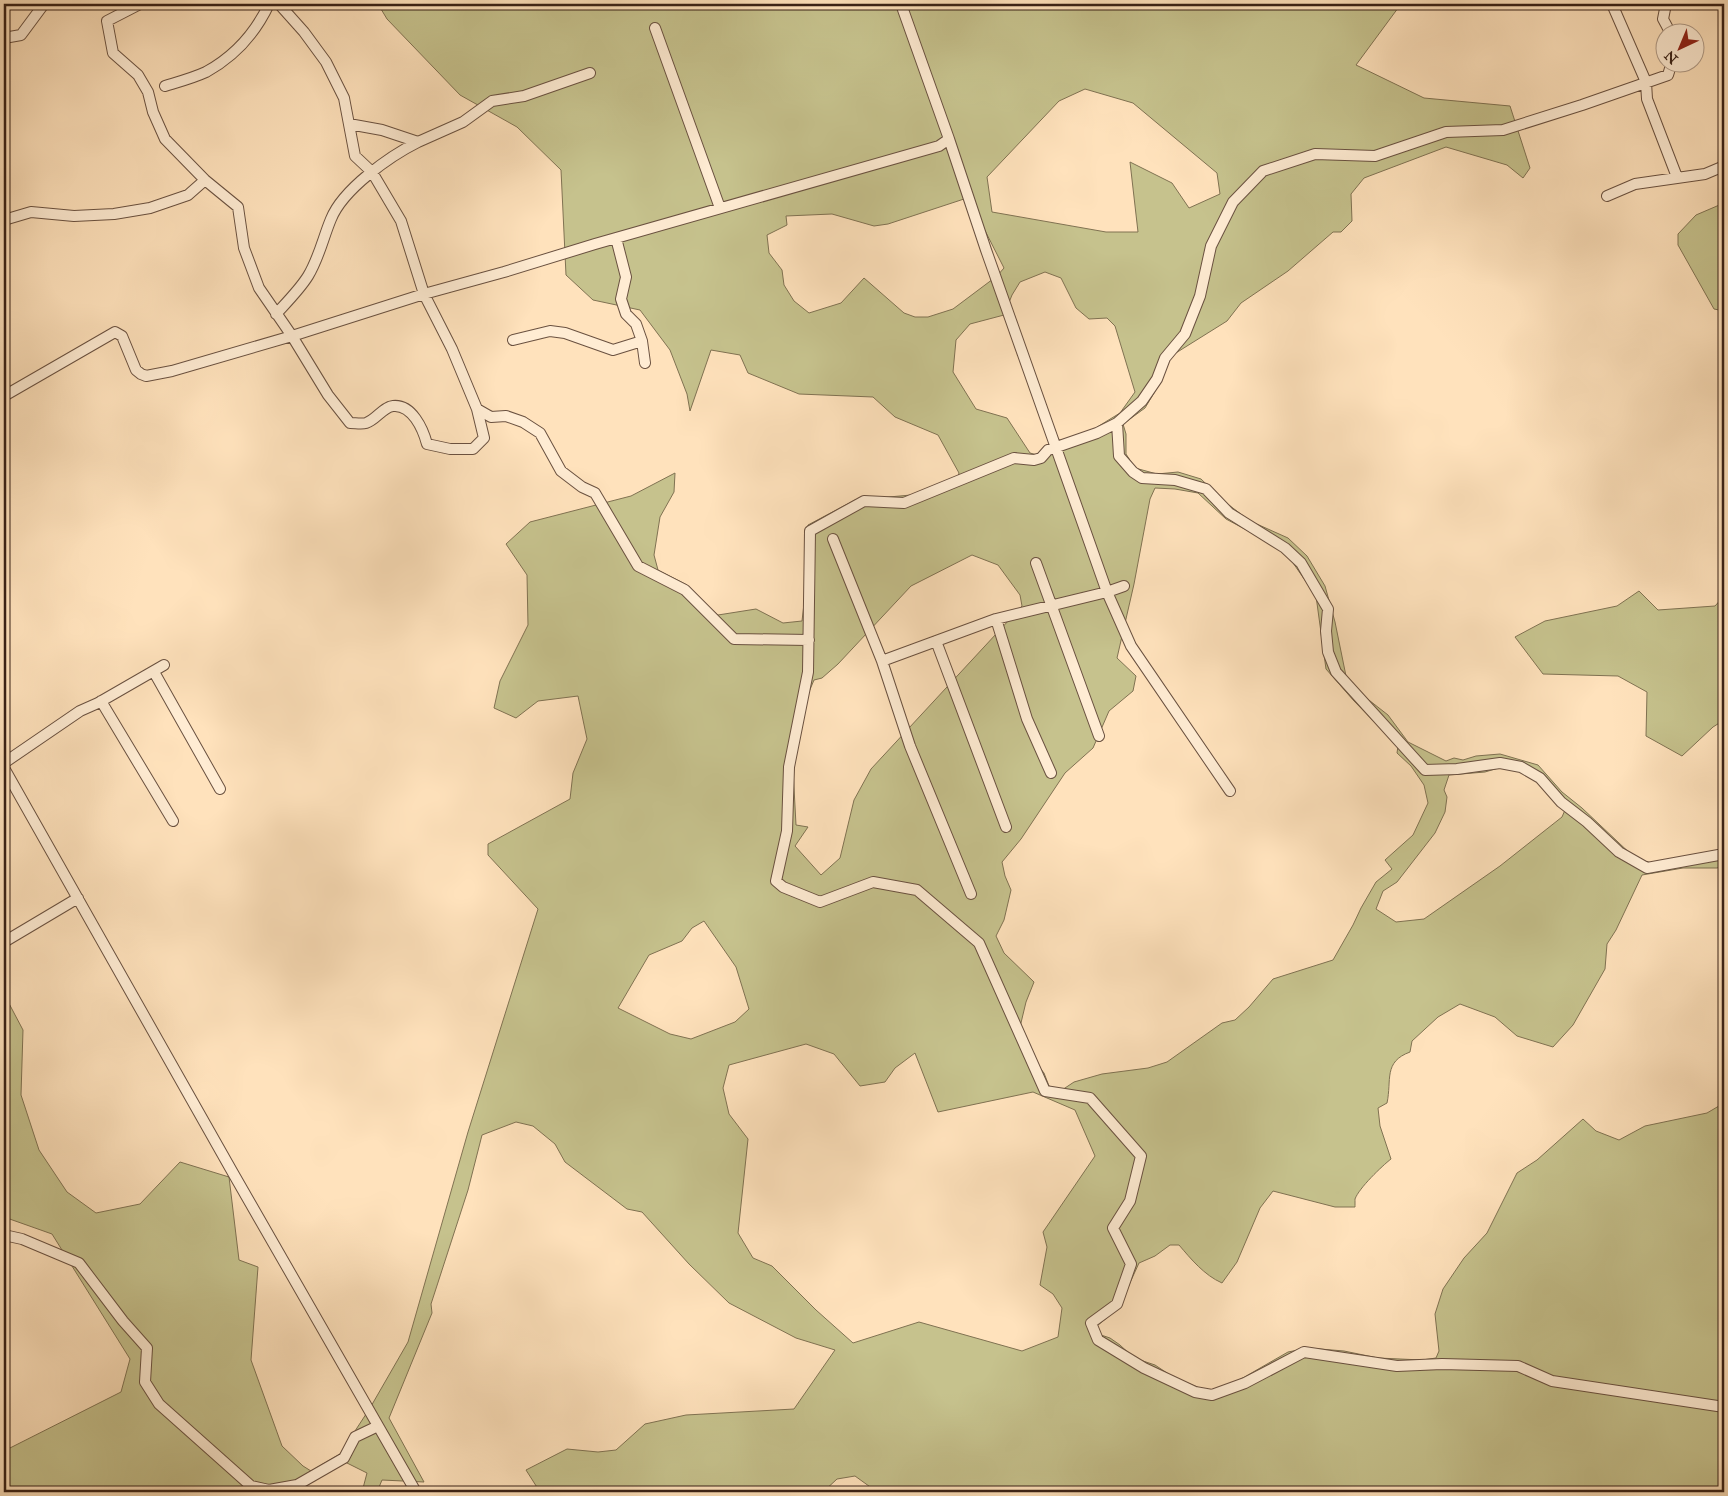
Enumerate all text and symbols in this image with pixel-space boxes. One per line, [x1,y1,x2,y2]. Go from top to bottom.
north arrow [1656,22,1706,72]
text: N [1661,47,1681,67]

